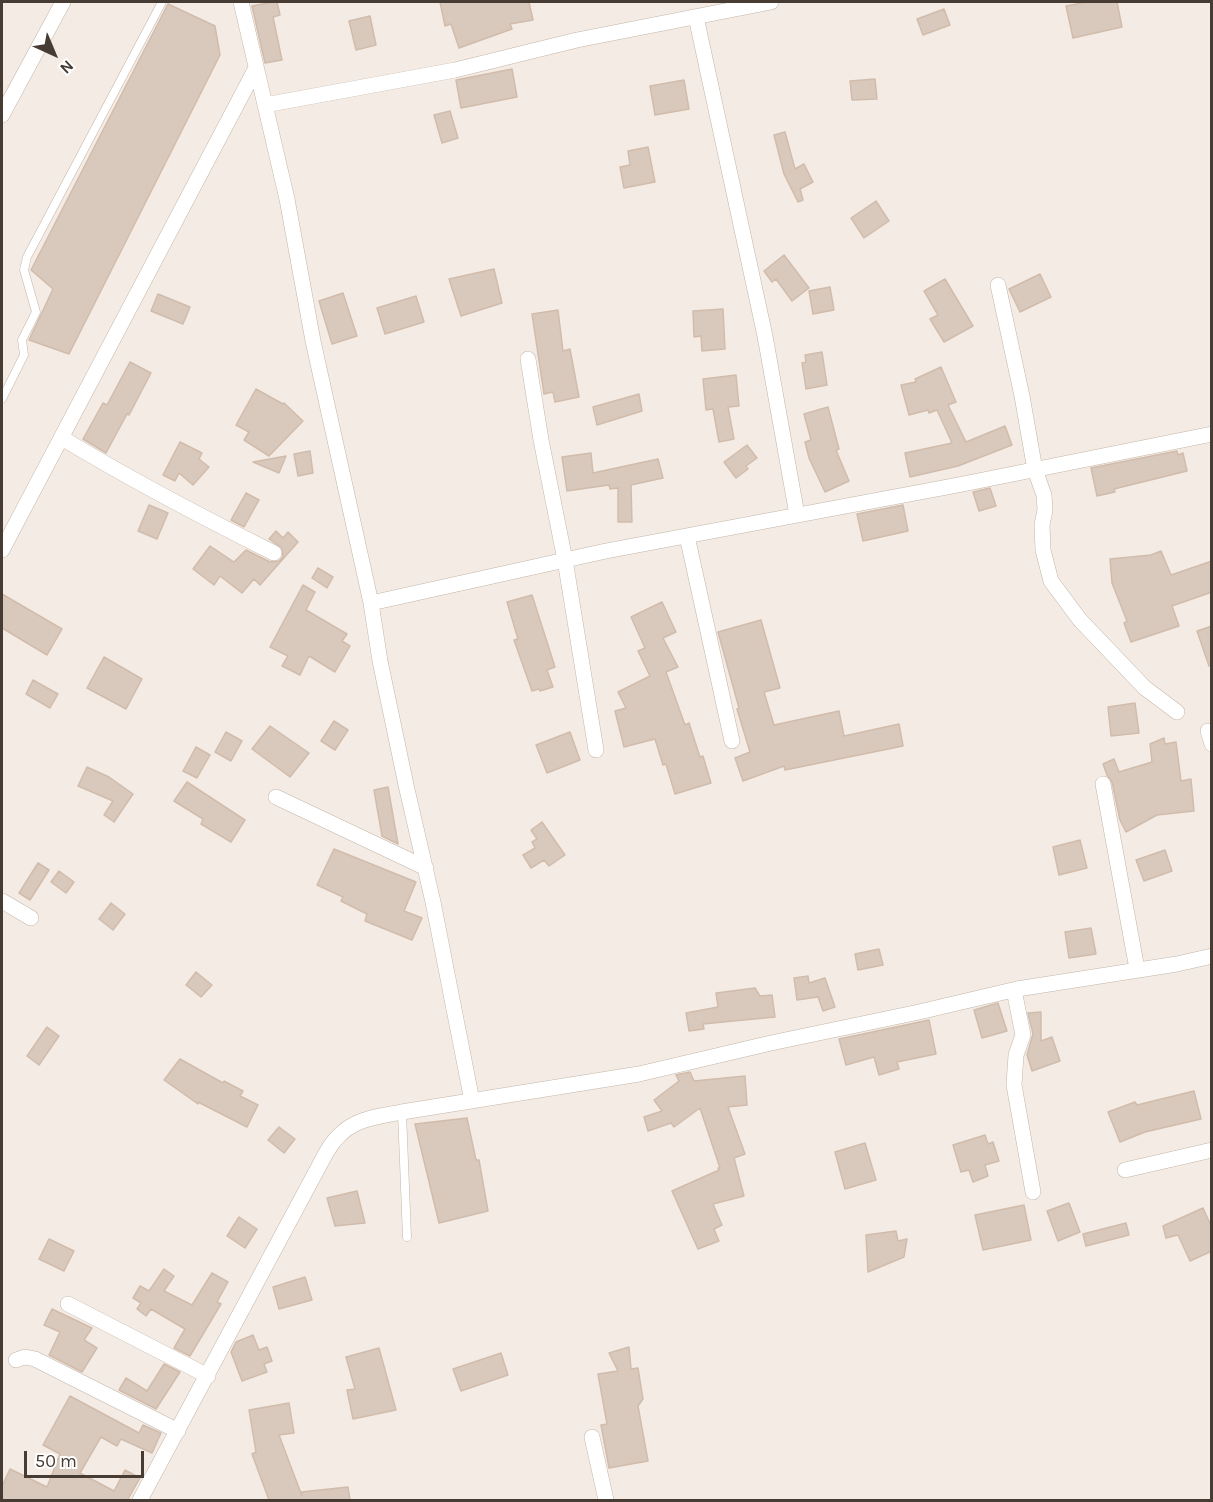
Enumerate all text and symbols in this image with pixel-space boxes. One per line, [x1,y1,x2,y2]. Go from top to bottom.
north arrow [24,24,84,84]
text: N [56,56,78,78]
scale bar [27,1439,147,1477]
text: 50 m [35,1450,77,1472]

